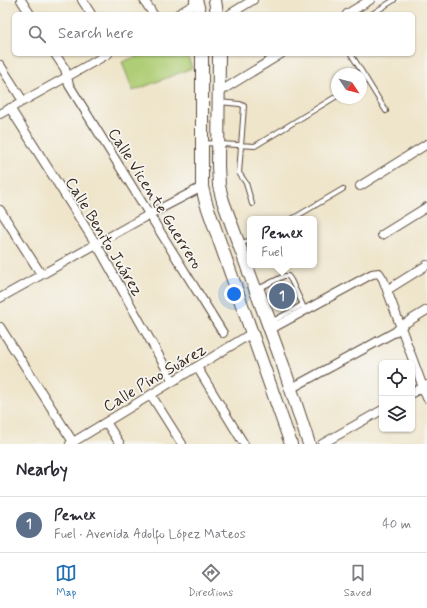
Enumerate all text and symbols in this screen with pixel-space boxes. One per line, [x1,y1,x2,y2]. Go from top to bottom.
search box [12,12,415,56]
icon: search [26,23,48,45]
text: Search here [58,24,134,44]
north arrow [331,68,367,104]
street label: Calle Vicente Guerrero [103,124,207,273]
street label: Calle Benito Juárez [60,173,148,300]
popup [247,216,317,268]
text: Pemex [261,224,303,244]
text: Fuel [261,244,283,261]
pin: 1 [269,281,295,311]
your location [224,284,244,304]
street label: Calle Pino Suárez [99,339,210,417]
map controls [379,360,415,432]
button: locate [379,360,415,396]
button: layers [379,396,415,432]
text: Nearby [16,459,68,481]
text: Pemex [54,506,96,526]
text: 1 [26,516,32,533]
text: 40 m [382,516,411,533]
text: Fuel · Avenida Adolfo López Mateos [54,526,245,543]
tab: Map [55,562,77,600]
tab: Directions [188,562,233,600]
tab: Saved [344,562,372,600]

